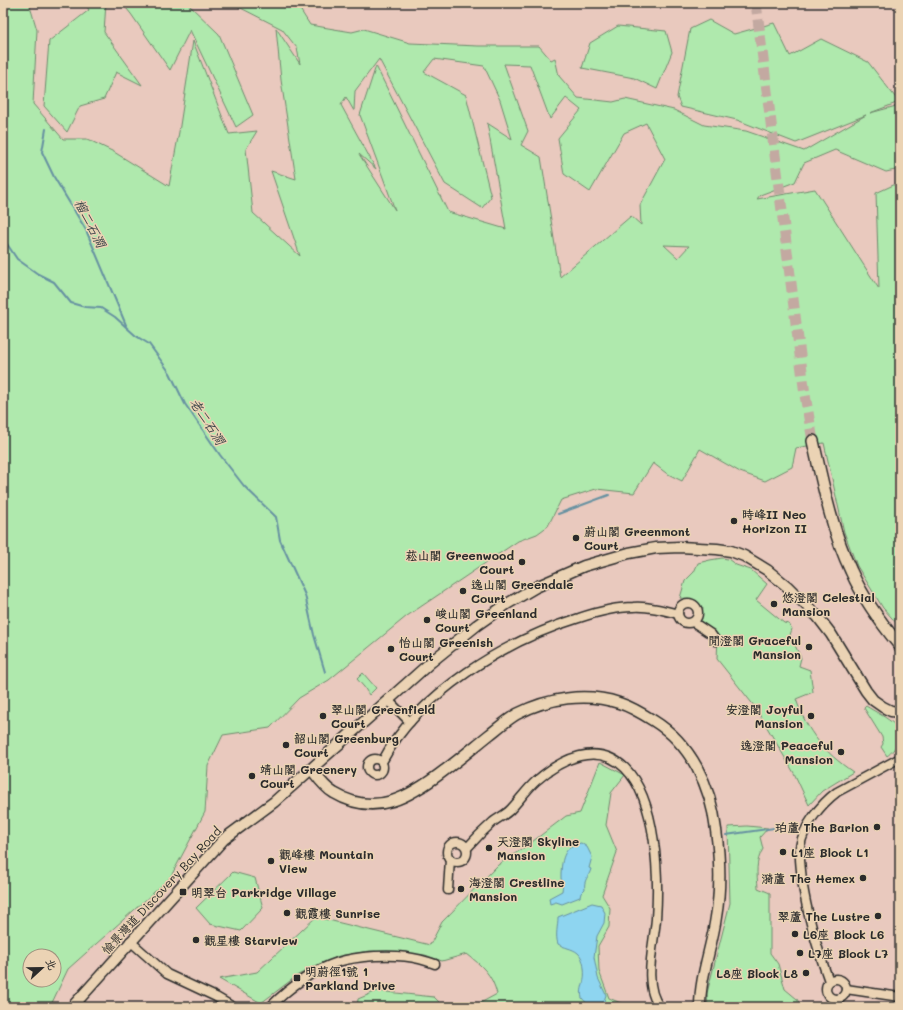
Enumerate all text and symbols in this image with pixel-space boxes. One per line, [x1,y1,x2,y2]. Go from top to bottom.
water label: 榴二石澗 [72,196,111,252]
water label: 老二石澗 [187,395,230,449]
place label: 時峰II Neo Horizon II [742,506,807,536]
marker: 時峰II Neo Horizon II [729,516,739,526]
place label: 蔚山閣 Greenmont Court [584,523,690,553]
marker: 蔚山閣 Greenmont Court [571,533,581,543]
place label: 菘山閣 Greenwood Court [406,547,514,577]
marker: 菘山閣 Greenwood Court [517,557,527,567]
place label: 逸山閣 Greendale Court [471,576,573,606]
marker: 逸山閣 Greendale Court [458,586,468,596]
place label: 悠澄閣 Celestial Mansion [782,589,875,619]
marker: 悠澄閣 Celestial Mansion [769,599,779,609]
place label: 峻山閣 Greenland Court [435,605,538,635]
marker: 峻山閣 Greenland Court [422,615,432,625]
place label: 閒澄閣 Graceful Mansion [708,632,801,662]
place label: 怡山閣 Greenish Court [399,634,493,664]
marker: 閒澄閣 Graceful Mansion [804,642,814,652]
marker: 怡山閣 Greenish Court [386,644,396,654]
place label: 翠山閣 Greenfield Court [331,701,436,731]
place label: 安澄閣 Joyful Mansion [726,701,803,731]
marker: 翠山閣 Greenfield Court [318,711,328,721]
marker: 安澄閣 Joyful Mansion [806,711,816,721]
place label: 韶山閣 Greenburg Court [294,730,399,760]
place label: 逸澄閣 Peaceful Mansion [740,737,833,767]
marker: 韶山閣 Greenburg Court [281,740,291,750]
marker: 逸澄閣 Peaceful Mansion [836,747,846,757]
place label: 靖山閣 Greenery Court [260,761,357,791]
marker: 靖山閣 Greenery Court [247,771,257,781]
place label: 珀蘆 The Barion [774,819,869,835]
marker: 珀蘆 The Barion [872,822,882,832]
street label: 愉景灣道 Discovery Bay Road [98,823,225,957]
place label: 天澄閣 Skyline Mansion [497,833,579,863]
marker: 天澄閣 Skyline Mansion [484,843,494,853]
place label: L1座 Block L1 [791,844,868,860]
place label: 觀峰樓 Mountain View [279,846,374,876]
marker: L1座 Block L1 [778,847,788,857]
marker: 觀峰樓 Mountain View [266,856,276,866]
place label: 漪蘆 The Hemex [761,870,855,886]
marker: 漪蘆 The Hemex [858,873,868,883]
place label: 海澄閣 Crestline Mansion [469,874,564,904]
place label: 明翠台 Parkridge Village [191,884,336,900]
marker: 海澄閣 Crestline Mansion [456,884,466,894]
marker: 明翠台 Parkridge Village [178,887,188,897]
place label: 觀霞樓 Sunrise [295,905,380,921]
marker: 觀霞樓 Sunrise [282,908,292,918]
place label: 翠蘆 The Lustre [778,908,870,924]
marker: 翠蘆 The Lustre [873,911,883,921]
place label: L6座 Block L6 [803,926,884,942]
marker: L6座 Block L6 [790,929,800,939]
place label: 觀星樓 Starview [204,932,298,948]
marker: 觀星樓 Starview [191,935,201,945]
place label: L7座 Block L7 [808,945,889,961]
north arrow [22,948,62,988]
marker: L7座 Block L7 [795,948,805,958]
text: 北 [43,956,61,972]
place label: 明蔚徑1號 1 Parkland Drive [305,963,395,993]
place label: L8座 Block L8 [716,965,799,981]
marker: L8座 Block L8 [801,968,811,978]
marker: 明蔚徑1號 1 Parkland Drive [292,973,302,983]

